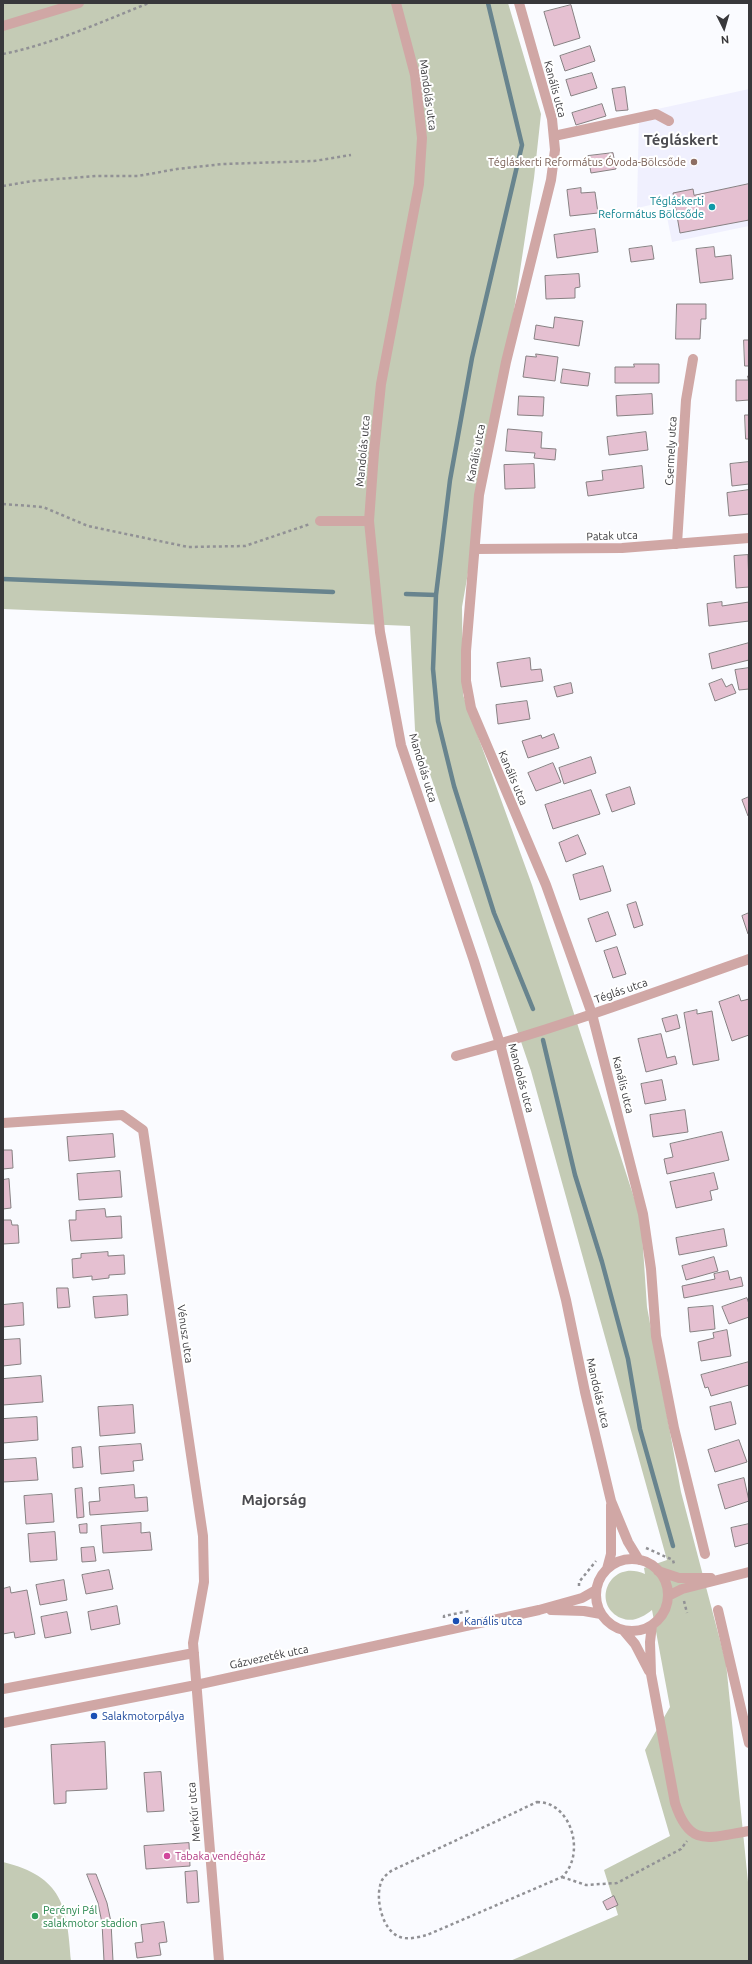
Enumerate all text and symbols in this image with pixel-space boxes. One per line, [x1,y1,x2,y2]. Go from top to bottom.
north arrow [704,8,744,48]
text: N [720,34,730,46]
street label: Mandolás utca [416,59,440,131]
street label: Kanális utca [541,59,569,119]
district label: Tégláskert [644,131,718,149]
place label: Tégláskerti Református Óvoda-Bölcsőde [488,155,686,169]
marker: Tégláskerti Református Óvoda-Bölcsőde [689,157,699,167]
place label: Tégláskerti Református Bölcsőde [598,194,704,220]
marker: Tégláskerti Református Bölcsőde [707,202,717,212]
street label: Mandolás utca [353,415,373,487]
street label: Csermely utca [663,416,679,486]
street label: Kanális utca [464,423,488,483]
street label: Patak utca [586,529,638,543]
street label: Mandolás utca [406,732,440,804]
street label: Kanális utca [496,749,530,807]
street label: Téglás utca [593,976,649,1006]
street label: Mandolás utca [505,1042,537,1114]
street label: Kanális utca [610,1055,636,1115]
street label: Vénusz utca [174,1304,196,1364]
street label: Mandolás utca [584,1357,612,1429]
district label: Majorság [241,1491,307,1509]
place label: Kanális utca [464,1614,522,1628]
marker: Kanális utca [451,1616,461,1626]
street label: Gázvezeték utca [228,1642,310,1672]
place label: Salakmotorpálya [102,1709,184,1723]
marker: Salakmotorpálya [89,1711,99,1721]
street label: Merkúr utca [185,1782,203,1842]
place label: Tabaka vendégház [175,1849,266,1863]
marker: Tabaka vendégház [162,1851,172,1861]
place label: Perényi Pál salakmotor stadion [43,1903,137,1929]
marker: Perényi Pál salakmotor stadion [30,1911,40,1921]

